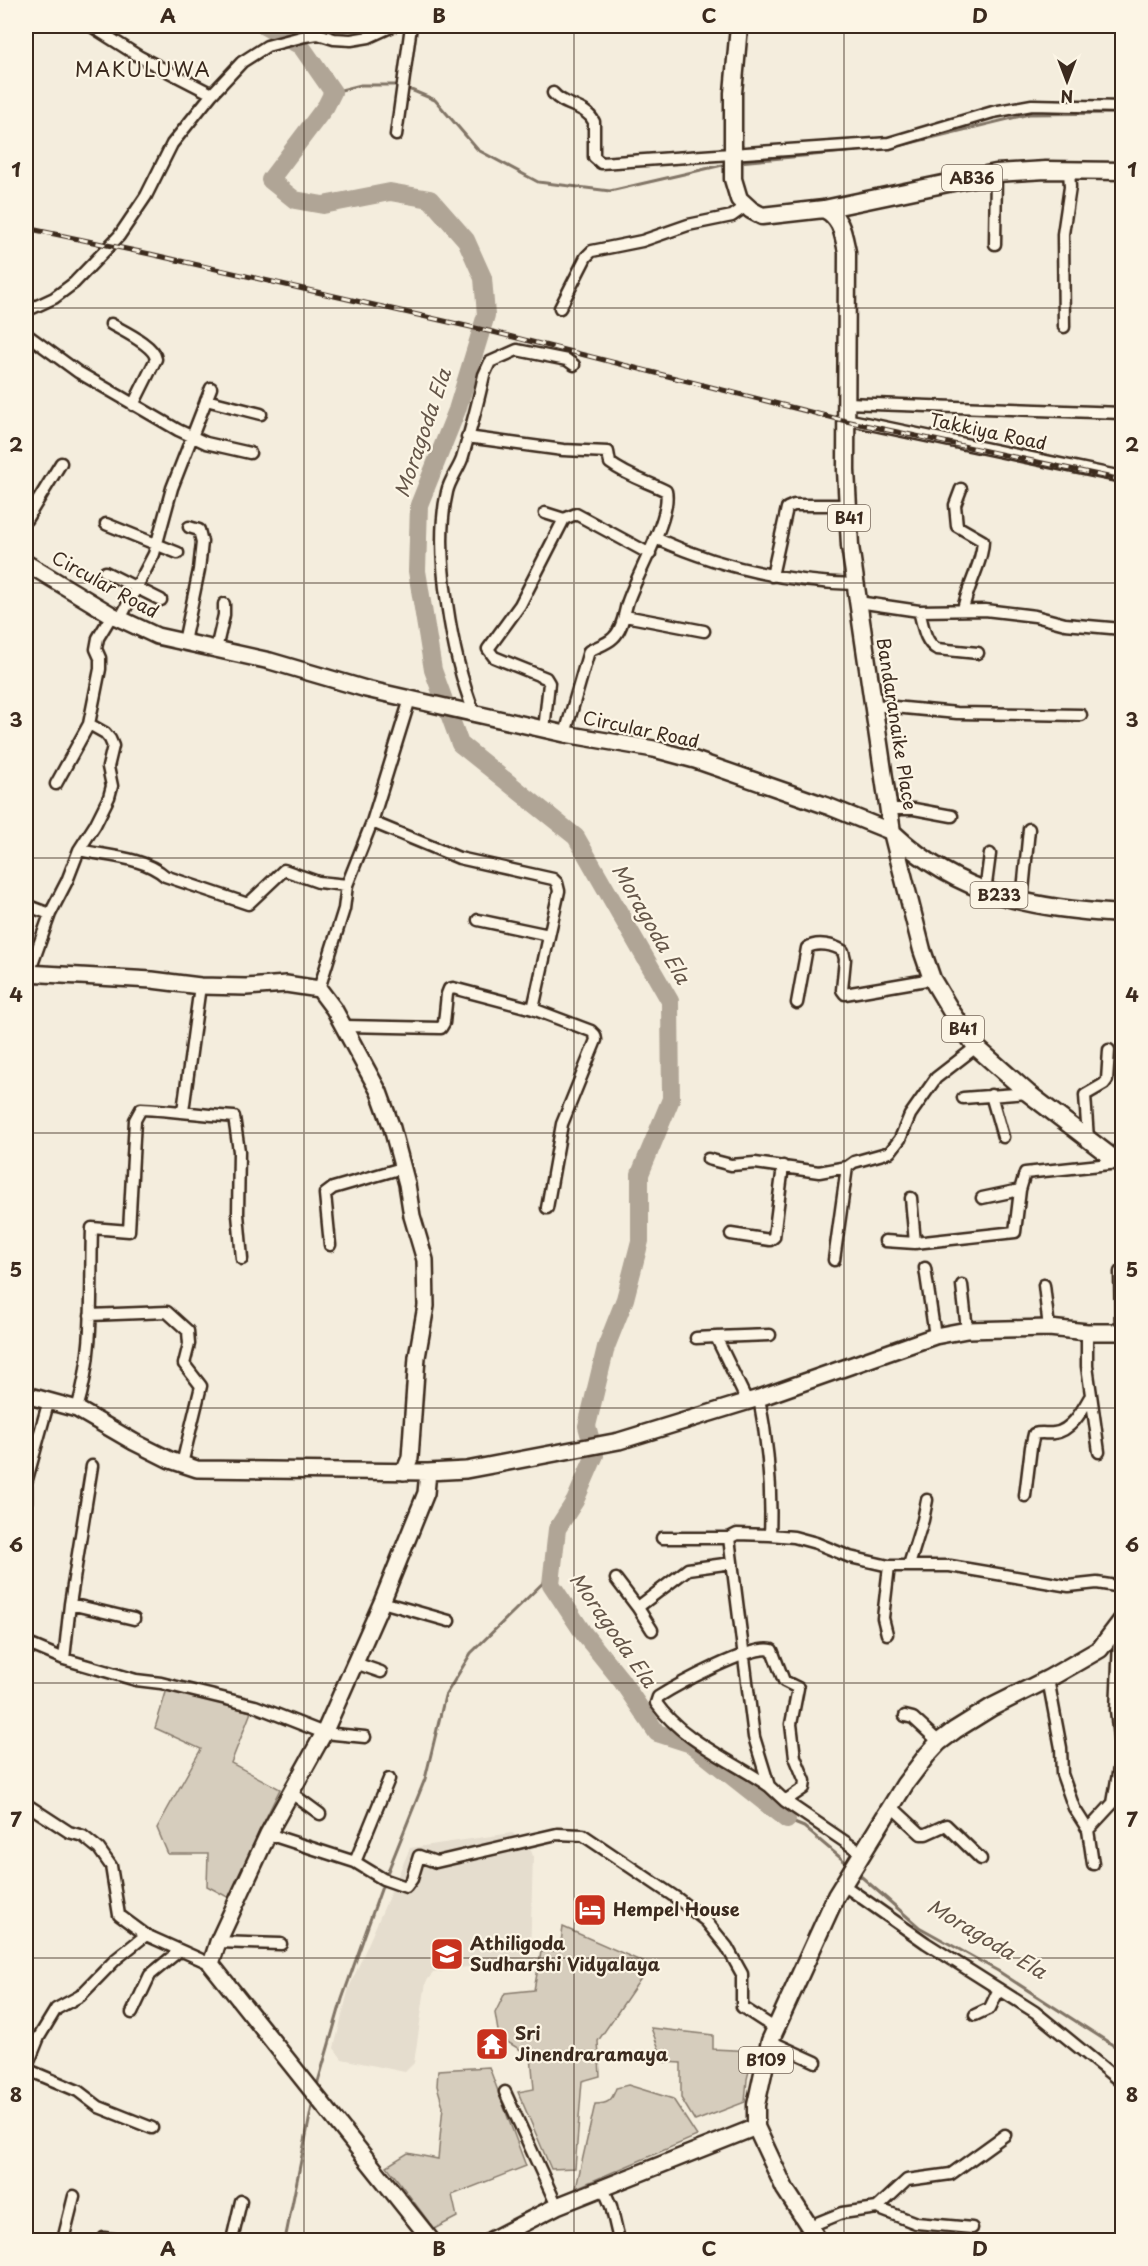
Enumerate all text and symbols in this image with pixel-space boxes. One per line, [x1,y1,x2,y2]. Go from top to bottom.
text: A [160,0,176,30]
text: B [432,0,446,30]
text: C [701,0,717,30]
text: D [972,0,988,30]
north arrow [1037,51,1097,111]
district label: MAKULUWA [75,54,211,84]
text: N [1061,85,1073,109]
text: 1 [11,154,21,184]
text: 1 [1127,154,1137,184]
road number: AB36 [942,165,1002,191]
water label: Moragoda Ela [386,363,458,501]
street label: Takkiya Road [927,405,1049,456]
text: 2 [9,429,23,459]
text: 2 [1125,429,1139,459]
road number: B41 [828,505,870,531]
street label: Circular Road [47,543,164,624]
street label: Bandaranaike Place [871,636,924,812]
street label: Circular Road [581,703,702,754]
text: 3 [9,704,23,734]
text: 3 [1125,704,1139,734]
water label: Moragoda Ela [605,858,699,990]
road number: B233 [970,882,1028,908]
text: 4 [9,979,23,1009]
text: 4 [1125,979,1139,1009]
road number: B41 [942,1016,984,1042]
text: 5 [10,1254,22,1284]
text: 5 [1126,1254,1138,1284]
text: 6 [9,1529,23,1559]
text: 6 [1125,1529,1139,1559]
water label: Moragoda Ela [563,1566,665,1694]
text: 7 [10,1804,22,1834]
text: 7 [1126,1804,1138,1834]
water label: Moragoda Ela [922,1891,1054,1986]
hotel icon: Hempel House [572,1892,608,1928]
place label: Hempel House [613,1895,740,1922]
place label: Athiligoda Sudharshi Vidyalaya [470,1929,660,1977]
school or university icon: Athiligoda Sudharshi Vidyalaya [429,1936,465,1972]
place label: Sri Jinendraramaya [515,2019,669,2067]
temple icon: Sri Jinendraramaya [474,2026,510,2062]
road number: B109 [739,2047,793,2073]
text: 8 [10,2079,22,2109]
text: 8 [1126,2079,1138,2109]
text: A [160,2233,176,2263]
text: B [432,2233,446,2263]
text: C [701,2233,717,2263]
text: D [972,2233,988,2263]

